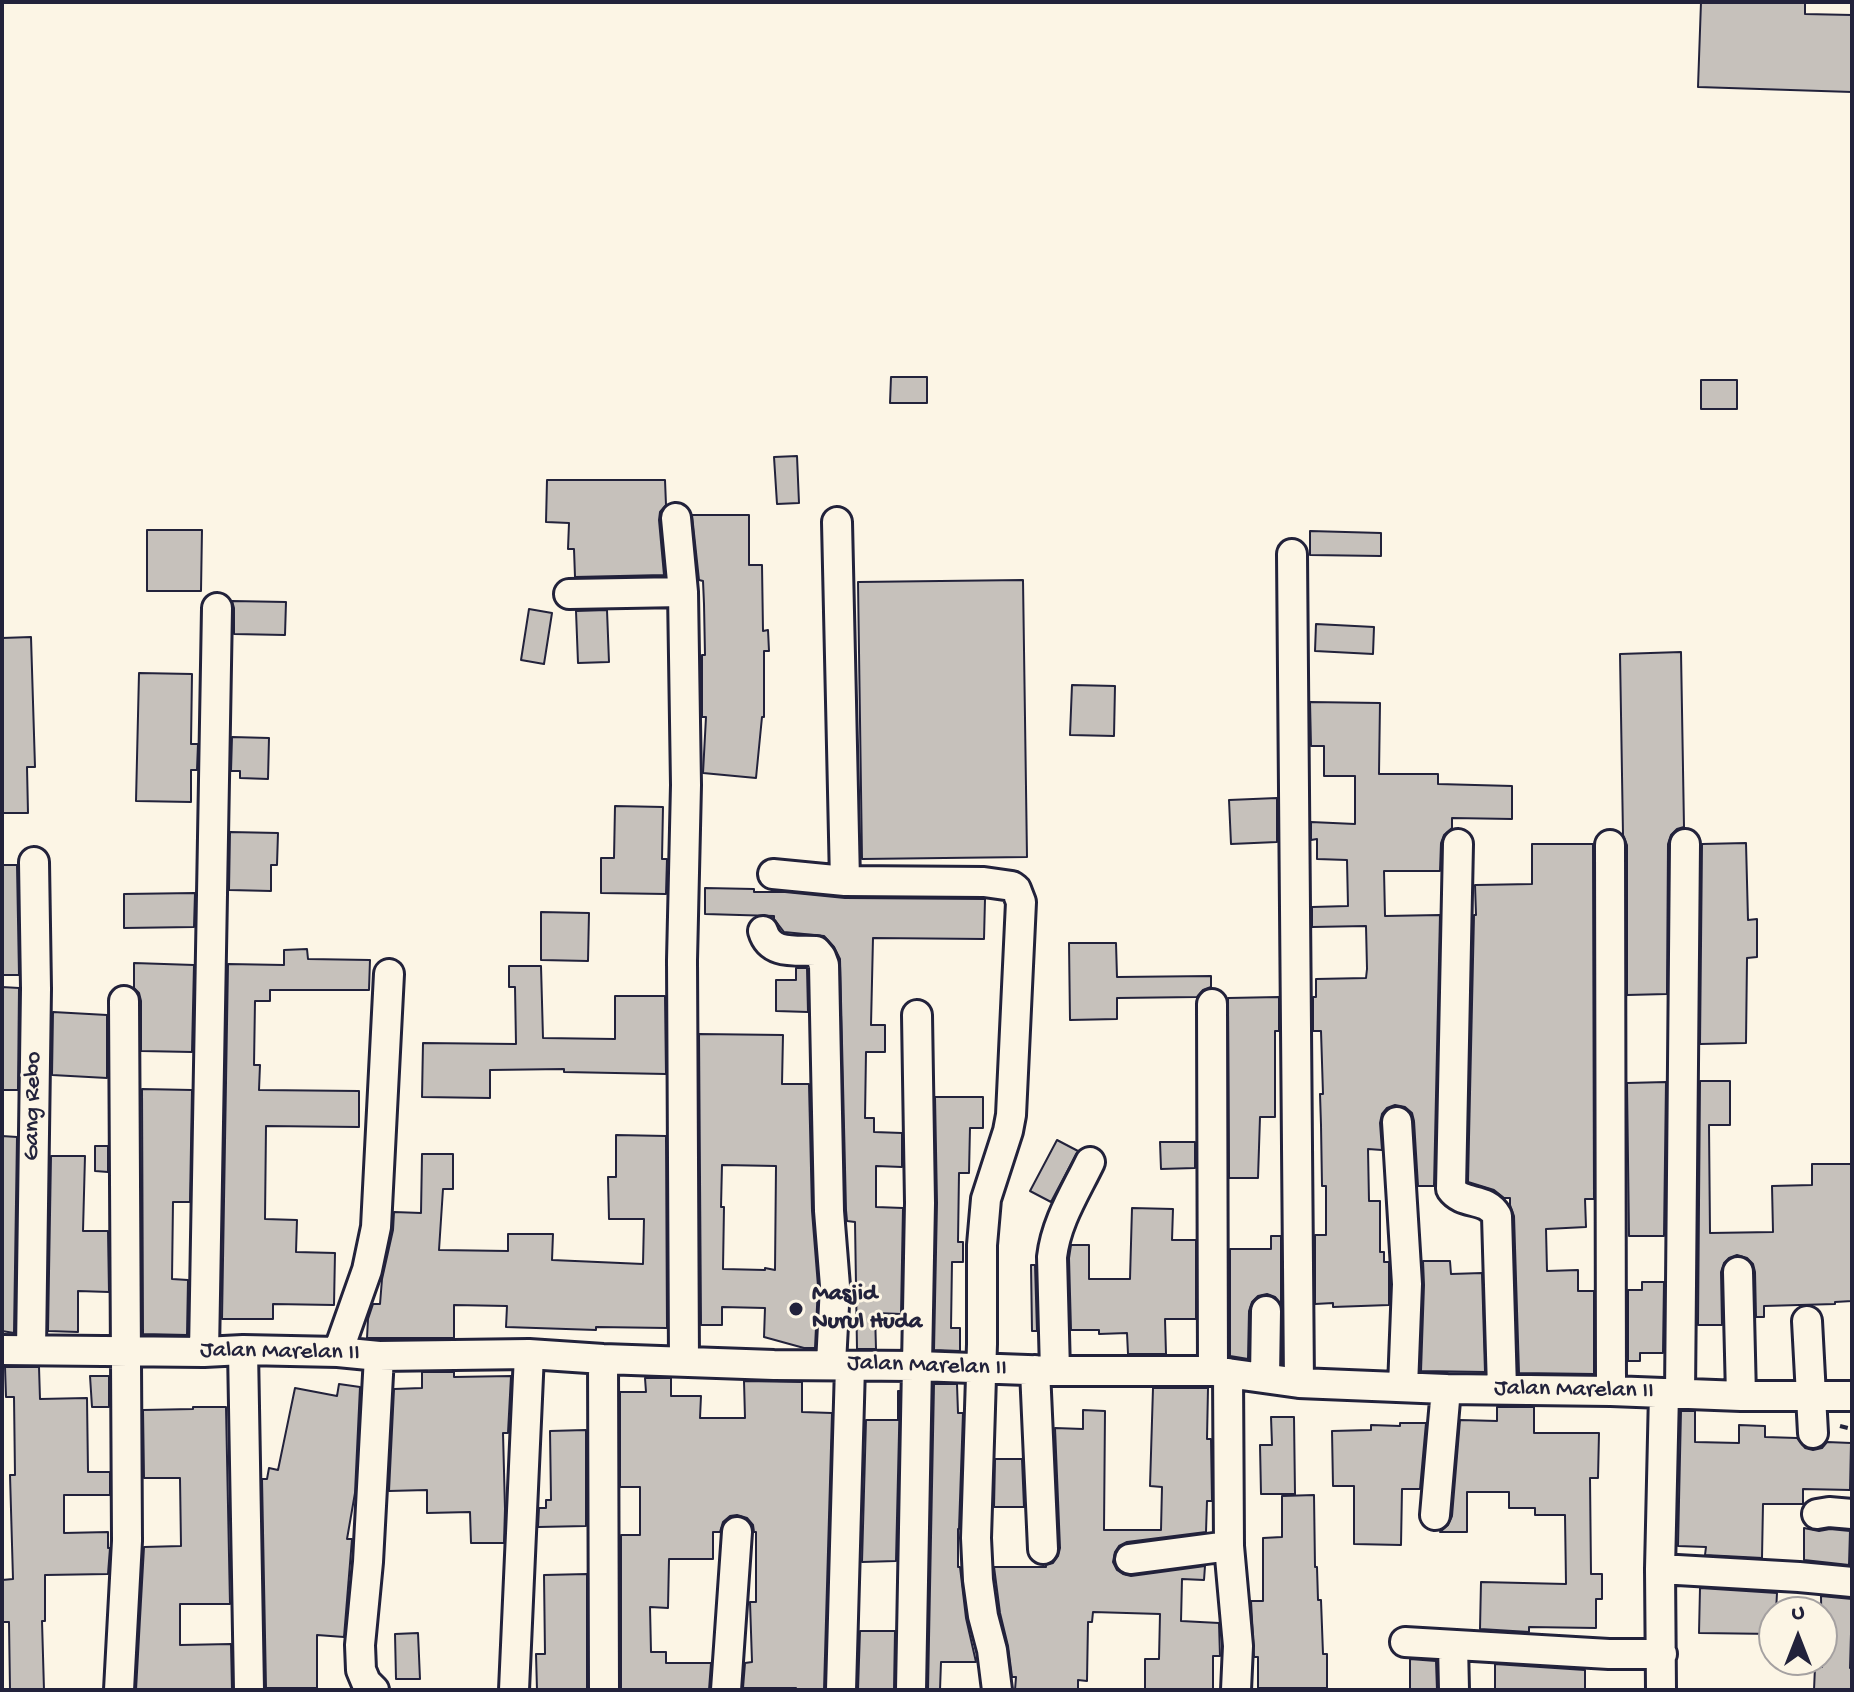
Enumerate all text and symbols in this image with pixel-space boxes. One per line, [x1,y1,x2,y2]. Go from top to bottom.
street label: Gang Rebo [19,1051,49,1161]
place label: Masjid Nurul Huda [812,1281,922,1337]
marker: Masjid Nurul Huda [787,1300,805,1318]
street label: Jalan Marelan II [200,1337,360,1369]
street label: Jalan Marelan II [847,1350,1007,1384]
street label: Jalan Marelan II [1494,1375,1654,1407]
north arrow [1758,1596,1838,1676]
text: U [1792,1601,1804,1627]

